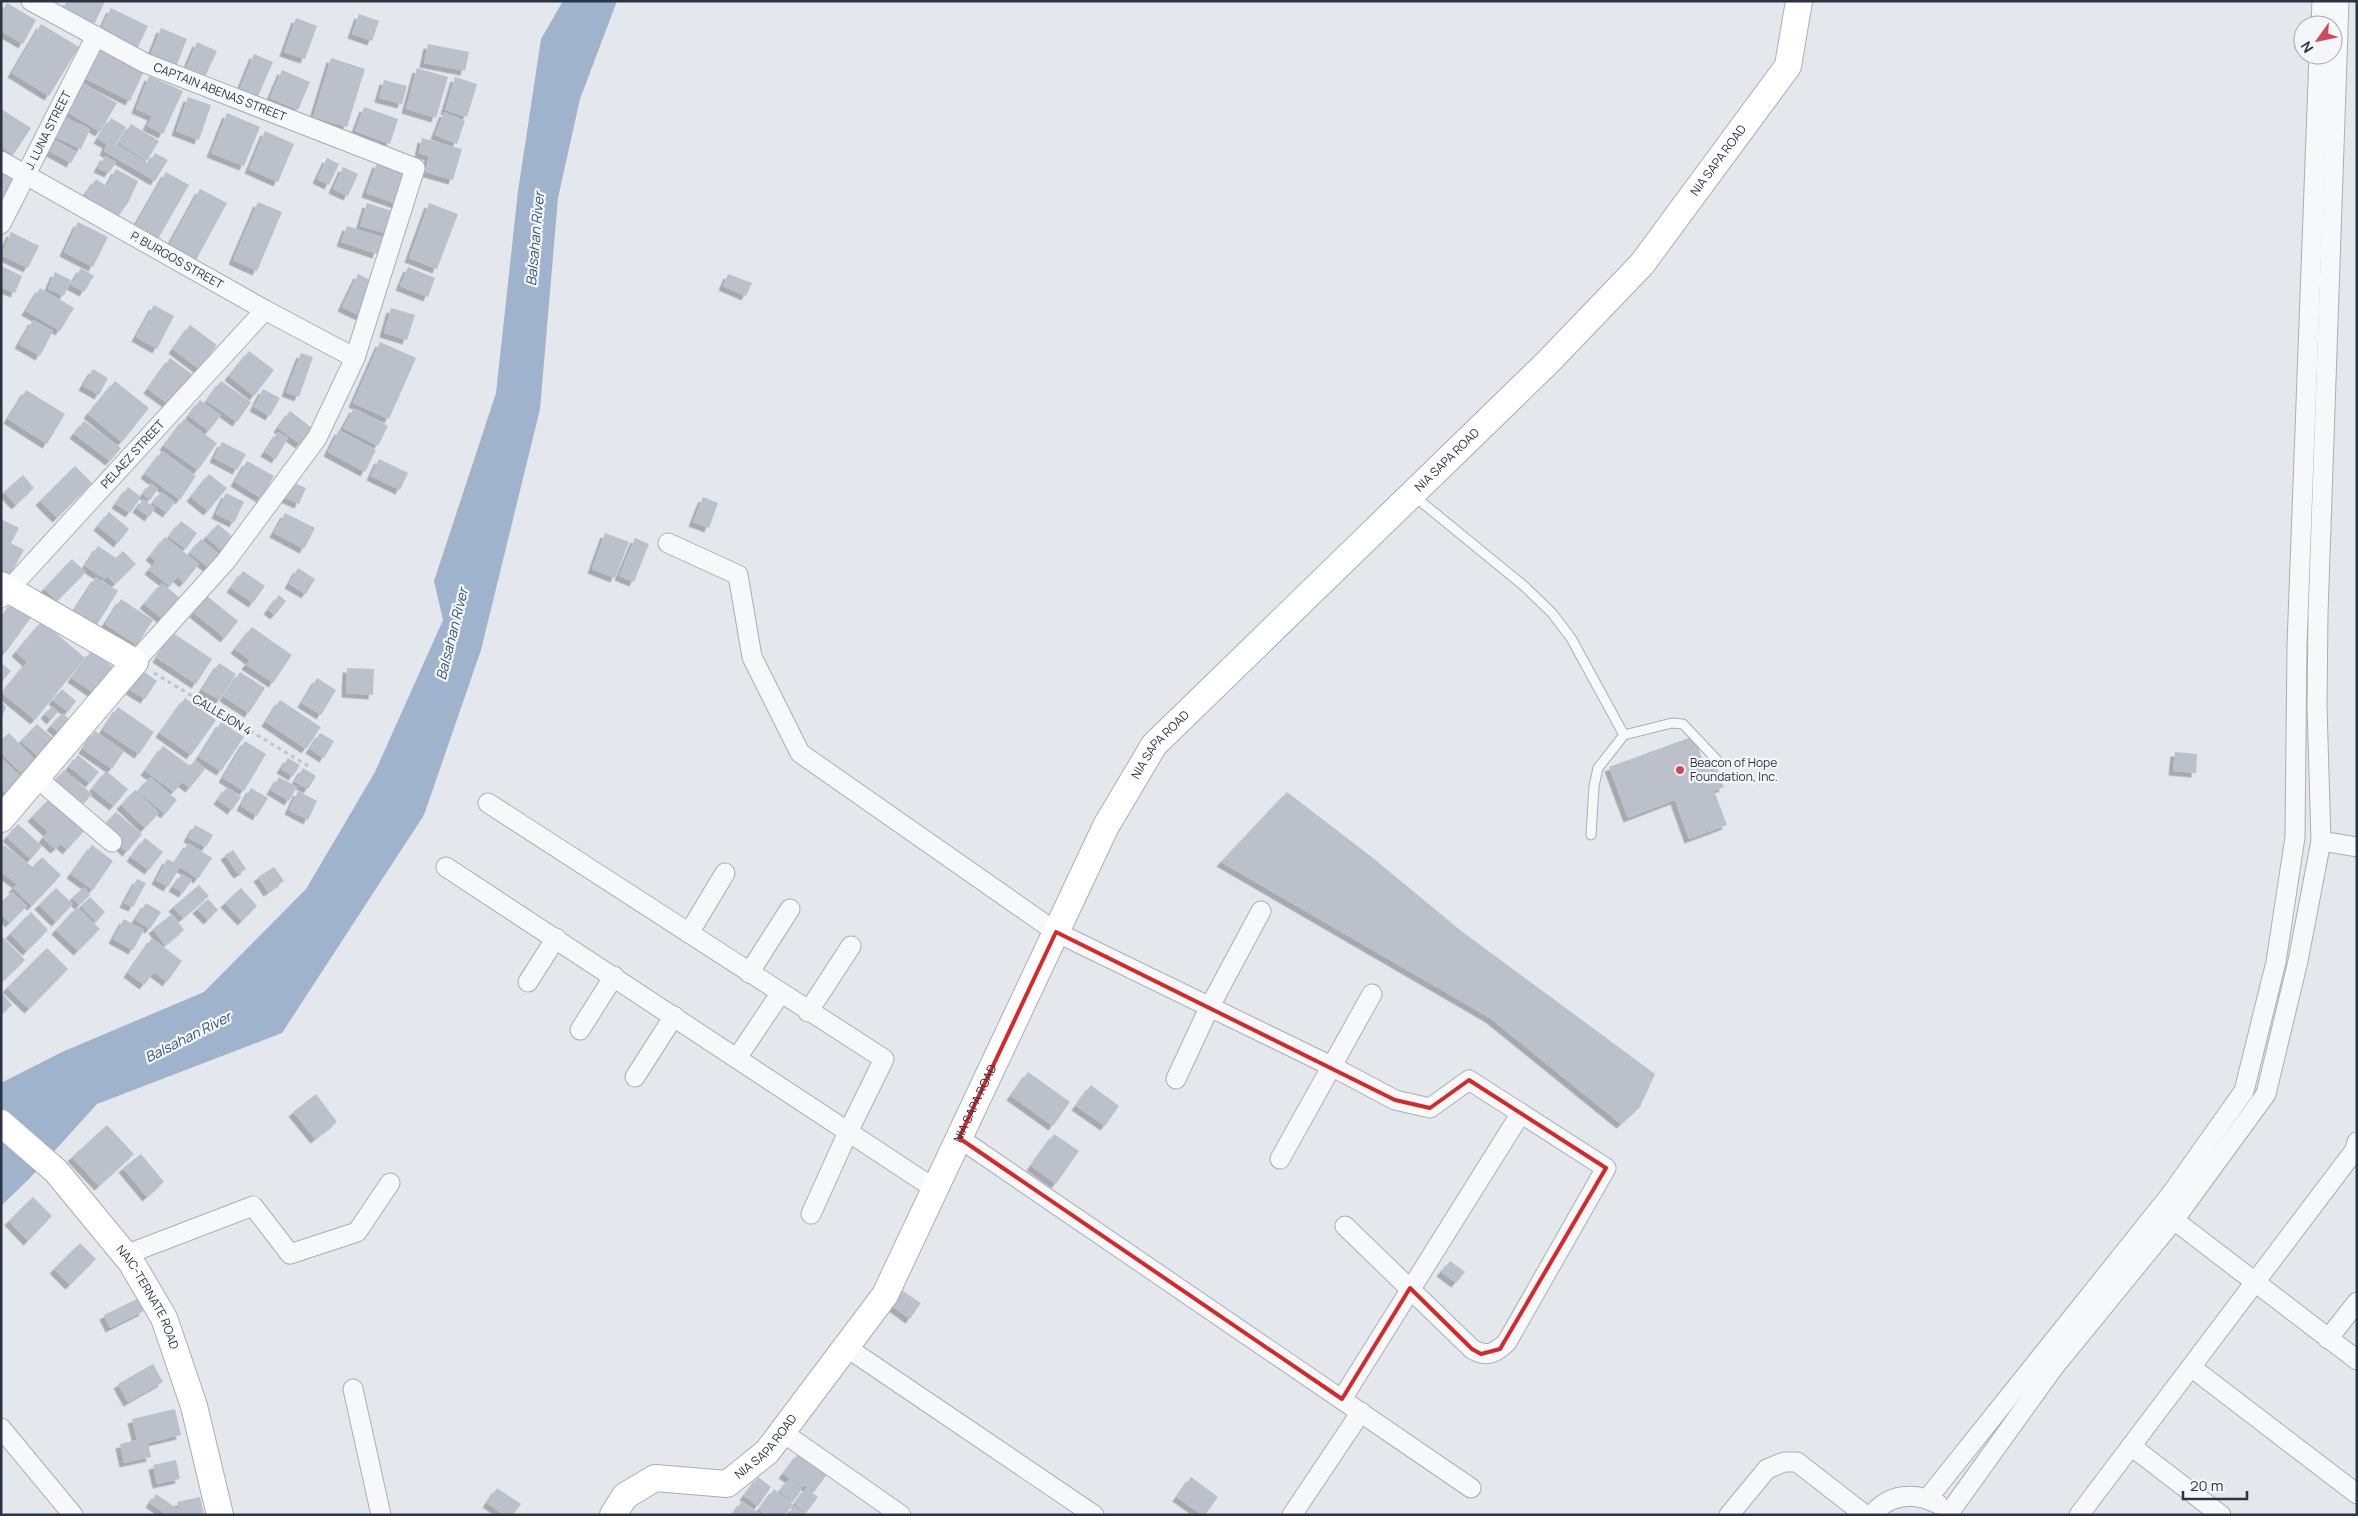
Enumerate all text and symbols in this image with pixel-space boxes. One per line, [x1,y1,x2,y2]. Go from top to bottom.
north arrow [2293,15,2343,65]
text: N [2296,38,2317,57]
street label: CAPTAIN ABENAS STREET [151,58,290,125]
street label: J. LUNA STREET [21,87,75,172]
street label: NIA SAPA ROAD [1686,121,1750,199]
water label: Balsahan River [521,189,548,287]
street label: P. BURGOS STREET [128,227,227,293]
street label: PELAEZ STREET [97,415,169,492]
street label: NIA SAPA ROAD [1411,424,1483,495]
water label: Balsahan River [431,584,473,682]
street label: CALLEJON 4 [189,690,255,739]
street label: NIA SAPA ROAD [1127,706,1193,782]
place label: Beacon of Hope Foundation, Inc. [1690,754,1778,785]
marker: Beacon of Hope Foundation, Inc. [1674,764,1686,776]
water label: Balsahan River [142,1006,236,1066]
street label: NIA SAPA ROAD [949,1061,1000,1145]
street label: NAIC-TERNATE ROAD [112,1241,183,1351]
street label: NIA SAPA ROAD [731,1410,801,1483]
scale bar [2183,1468,2247,1500]
text: 20 m [2190,1475,2223,1496]

